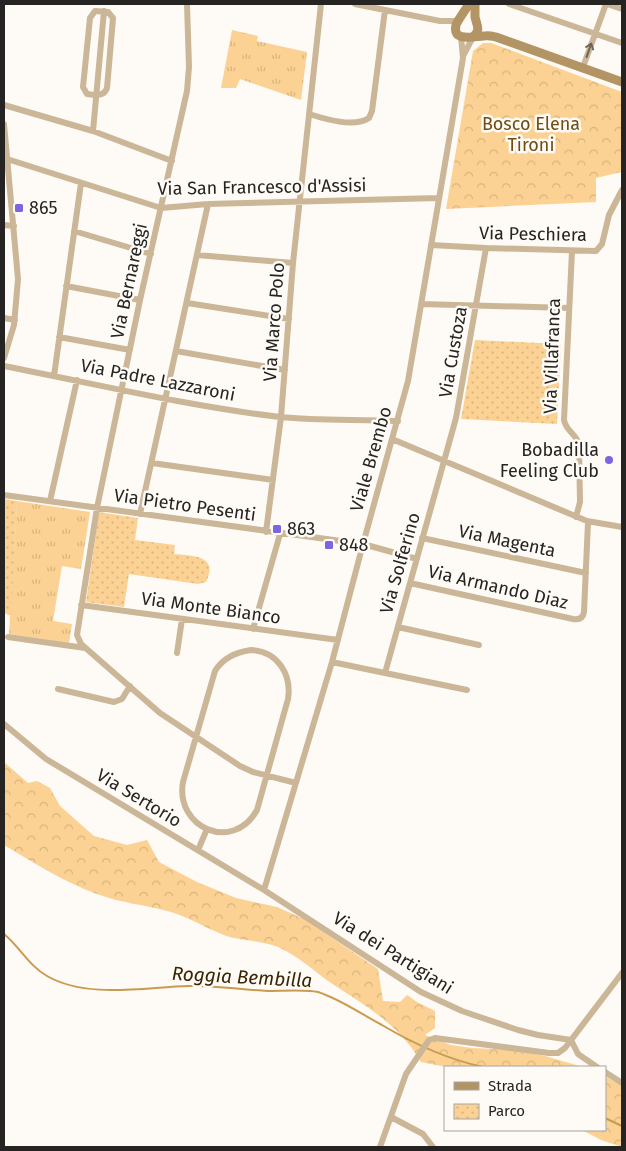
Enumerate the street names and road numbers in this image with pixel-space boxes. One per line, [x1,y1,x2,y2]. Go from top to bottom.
street label: Via San Francesco d'Assisi [157,174,367,200]
street label: Via Bernareggi [106,221,152,341]
street label: Via Peschiera [479,222,587,246]
street label: Via Marco Polo [259,262,289,382]
street label: Via Villafranca [539,298,565,414]
street label: Via Custoza [434,305,472,399]
street label: Via Padre Lazzaroni [79,354,237,406]
street label: Viale Brembo [346,404,396,514]
street label: Via Pietro Pesenti [113,484,257,526]
street label: Via Solferino [375,510,425,616]
street label: Via Magenta [456,520,558,562]
street label: Via Armando Diaz [426,560,570,614]
street label: Via Monte Bianco [140,587,282,629]
street label: Via Sertorio [92,764,186,832]
street label: Via dei Partigiani [329,907,457,999]

